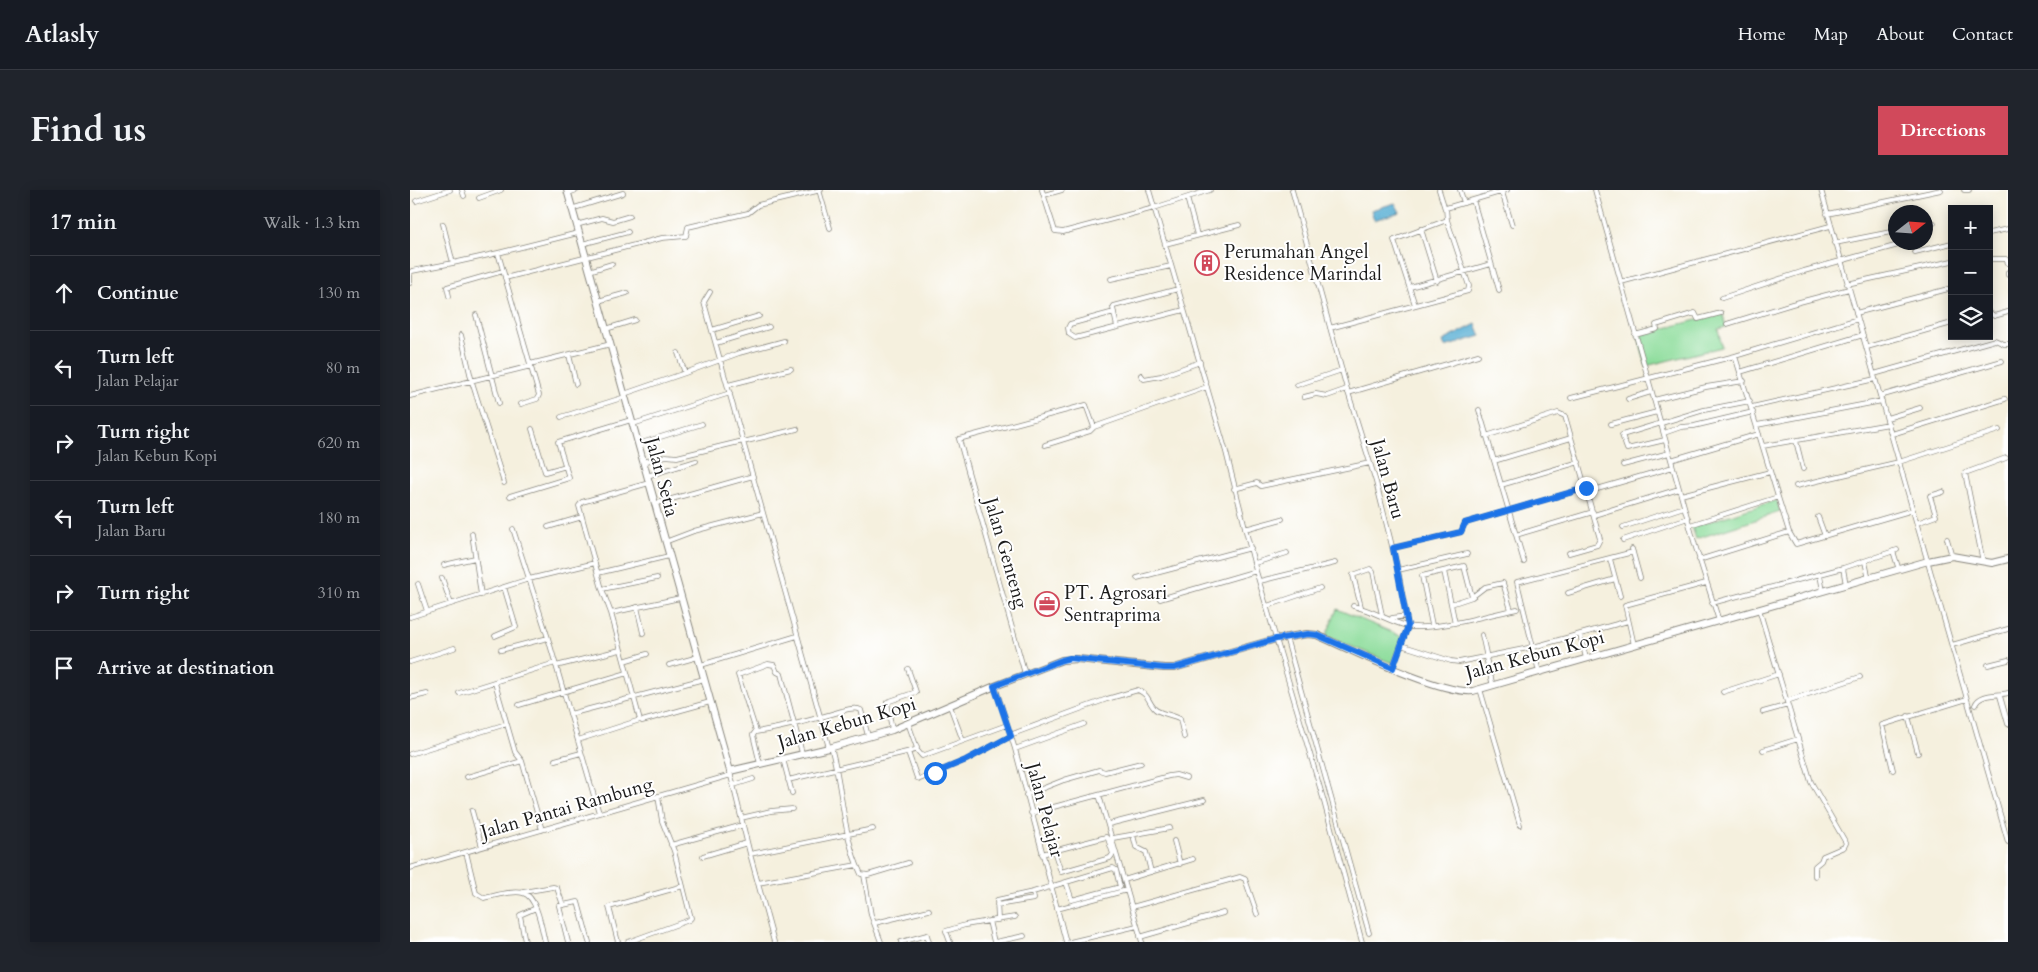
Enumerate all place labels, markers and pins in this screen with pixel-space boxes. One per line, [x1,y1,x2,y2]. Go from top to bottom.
place label: Perumahan Angel Residence Marindal [1224,239,1382,287]
building icon: Perumahan Angel Residence Marindal [1194,250,1220,276]
place label: PT. Agrosari Sentraprima [1064,580,1167,628]
office icon: PT. Agrosari Sentraprima [1034,591,1060,617]

